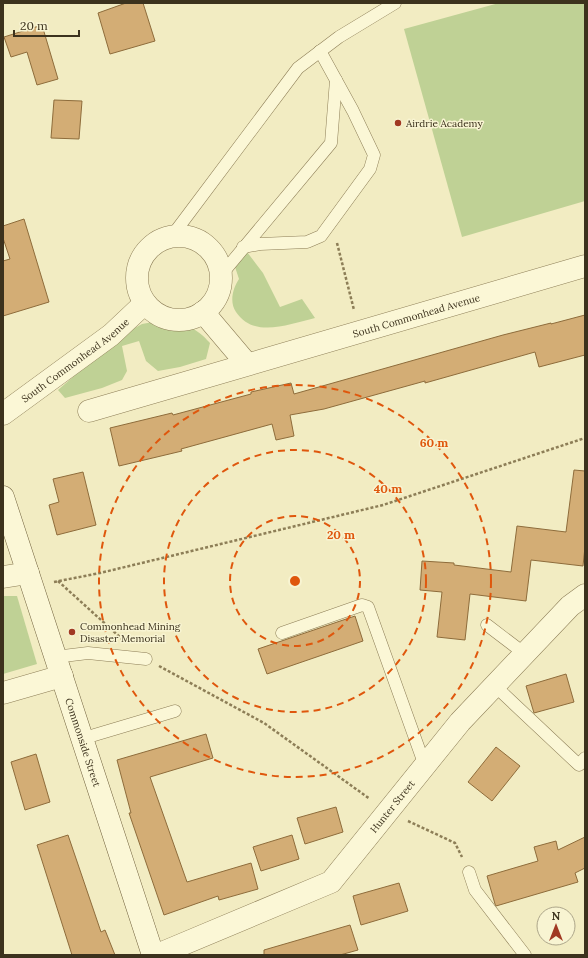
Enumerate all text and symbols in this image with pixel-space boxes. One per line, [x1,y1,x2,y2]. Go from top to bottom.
scale bar [14,12,79,38]
text: 20 m [20,18,48,33]
place label: Airdrie Academy [405,117,483,130]
marker: Airdrie Academy [393,118,403,128]
street label: South Commonhead Avenue [351,290,482,340]
street label: South Commonhead Avenue [19,315,132,405]
text: 60 m [420,435,448,450]
text: 40 m [374,481,402,496]
text: 20 m [327,527,355,542]
centre of rings [288,574,302,588]
place label: Commonhead Mining Disaster Memorial [80,620,181,645]
marker: Commonhead Mining Disaster Memorial [67,627,77,637]
street label: Commonside Street [63,696,104,788]
street label: Hunter Street [367,777,417,835]
north arrow [536,906,576,946]
text: N [552,909,561,923]

